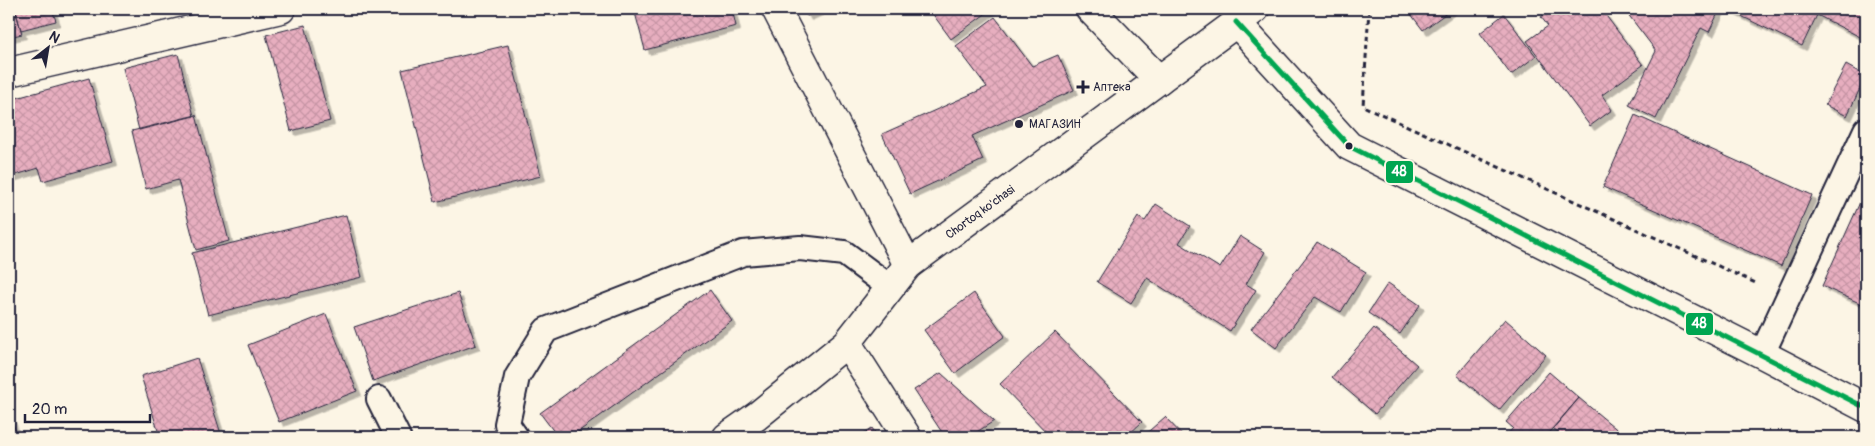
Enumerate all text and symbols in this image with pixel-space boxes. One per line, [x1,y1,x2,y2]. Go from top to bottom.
north arrow [22,22,72,72]
text: N [46,28,63,47]
place label: Аптека [1093,80,1131,95]
marker: Аптека [1077,81,1089,93]
place label: МАГАЗИН [1029,117,1081,132]
marker: МАГАЗИН [1013,118,1025,130]
unlabelled marker [1344,141,1354,151]
line badge: 48 [1385,160,1414,184]
text: 48 [1391,163,1407,180]
street label: Chortoq ko'chasi [943,182,1018,243]
line badge: 48 [1685,312,1714,336]
text: 48 [1691,315,1707,332]
scale bar [25,391,150,423]
text: 20 m [32,400,67,419]

